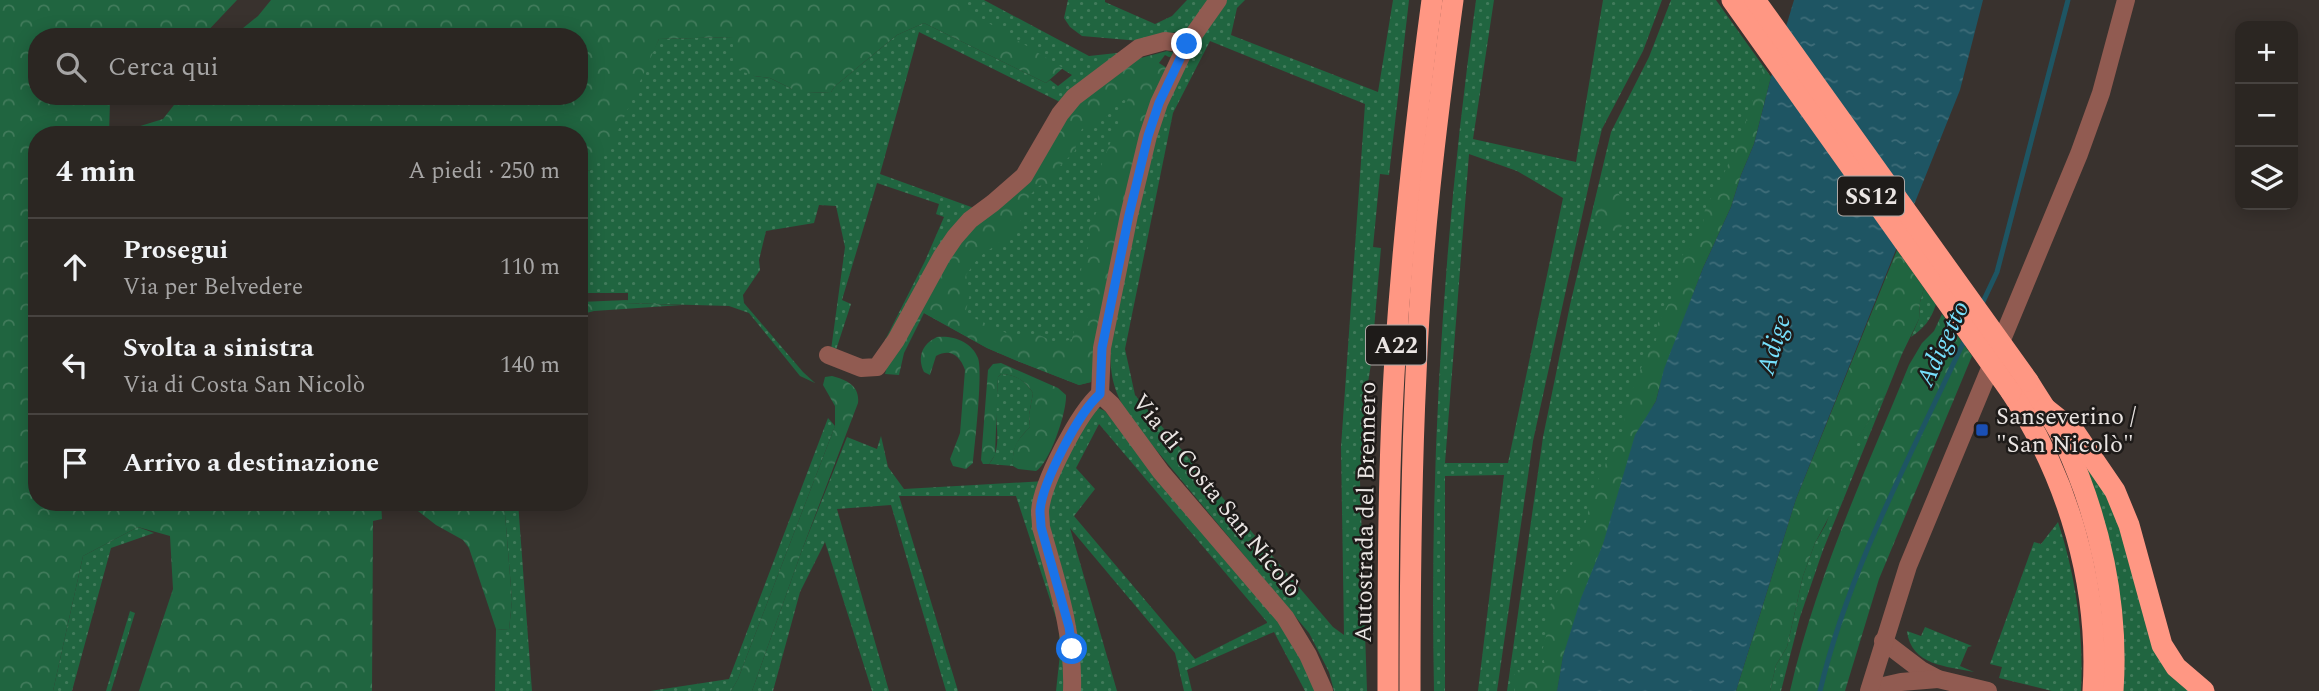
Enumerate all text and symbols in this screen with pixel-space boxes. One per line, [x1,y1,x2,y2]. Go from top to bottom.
map controls [2235,21,2298,210]
button: + [2235,21,2298,84]
search box [28,28,588,105]
route end [1171,28,1202,59]
text: Cerca qui [108,47,219,87]
icon: search [52,48,90,86]
button: − [2235,84,2298,147]
button: layers [2235,147,2298,210]
text: 4 min [56,149,136,195]
text: A piedi · 250 m [408,154,560,189]
road number: SS12 [1838,176,1904,216]
text: Prosegui [123,230,228,270]
icon: ahead [56,248,94,286]
text: 110 m [500,250,560,285]
text: Via per Belvedere [123,270,303,305]
water label: Adigetto [1905,294,1980,394]
water label: Adige [1746,309,1802,380]
road number: A22 [1366,326,1426,364]
text: Svolta a sinistra [123,328,314,368]
icon: left [56,346,94,384]
text: 140 m [500,348,560,383]
text: Via di Costa San Nicolò [123,368,365,403]
street label: Autostrada del Brennero [1346,381,1386,643]
street label: Via di Costa San Nicolò [1123,386,1310,605]
place label: Sanseverino / "San Nicolò" [1996,399,2136,463]
marker: Sanseverino / "San Nicolò" [1974,422,1990,438]
text: Arrivo a destinazione [123,443,379,483]
icon: arrive [56,444,94,482]
route start [1056,633,1087,664]

